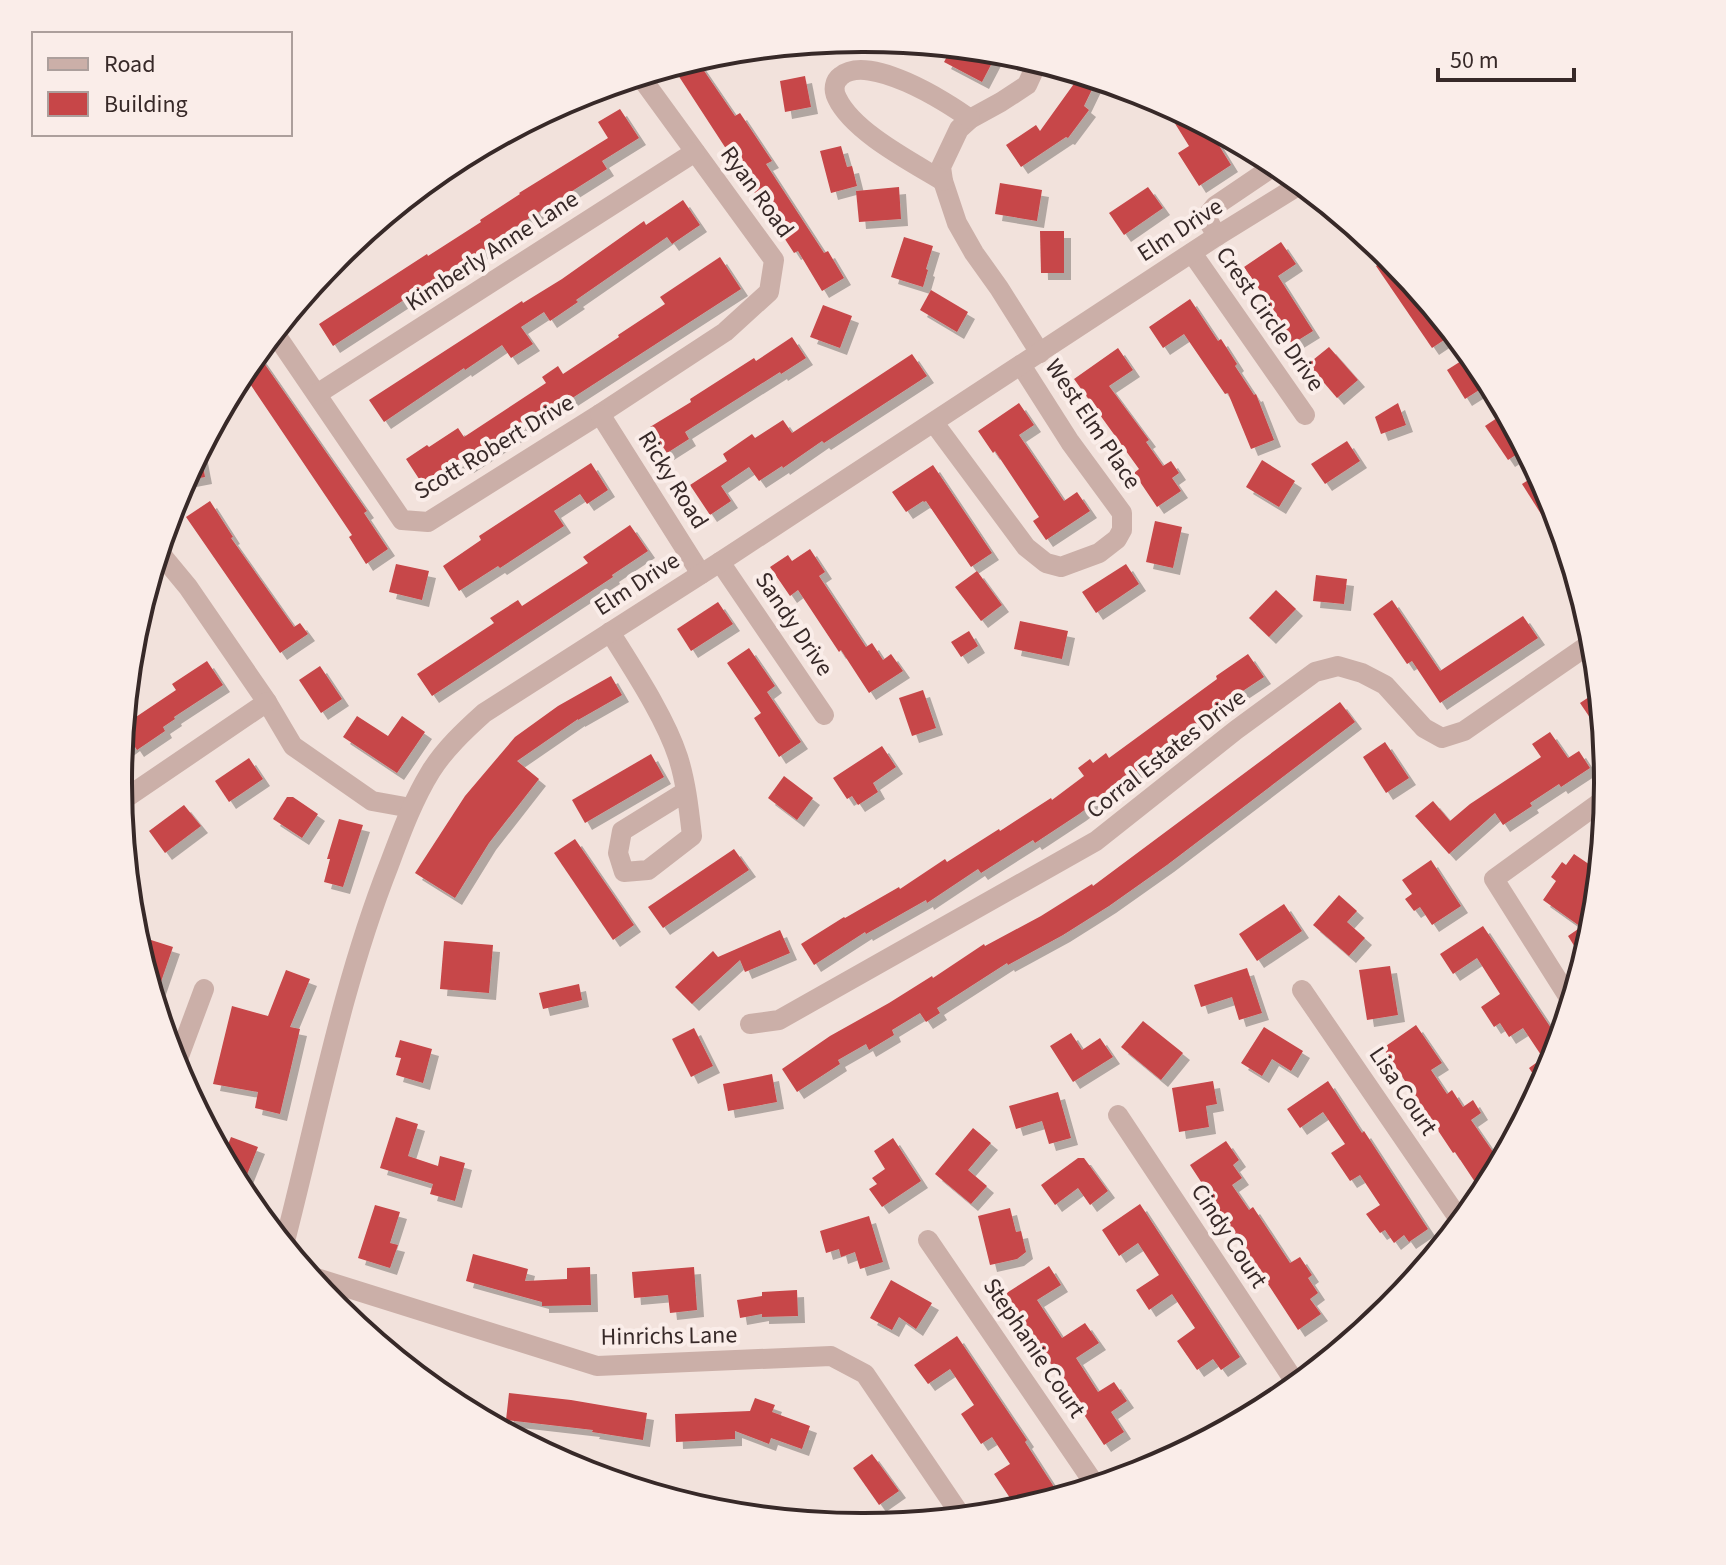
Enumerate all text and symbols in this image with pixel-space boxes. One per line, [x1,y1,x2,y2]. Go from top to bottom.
legend [32,32,292,136]
scale bar [1438,32,1574,82]
text: 50 m [1450,43,1499,78]
text: Road [104,47,156,82]
text: Building [104,87,188,122]
street label: Ryan Road [712,139,802,245]
street label: Kimberly Anne Lane [399,182,585,320]
street label: Elm Drive [1130,189,1230,271]
street label: Crest Circle Drive [1207,239,1333,399]
street label: West Elm Place [1036,352,1150,496]
street label: Scott Robert Drive [407,385,581,509]
street label: Ricky Road [629,424,717,536]
street label: Elm Drive [587,543,687,625]
street label: Sandy Drive [746,565,842,683]
street label: Corral Estates Drive [1079,681,1253,827]
street label: Lisa Court [1360,1039,1446,1143]
street label: Cindy Court [1182,1177,1276,1295]
street label: Stephanie Court [974,1271,1094,1425]
street label: Hinrichs Lane [600,1317,738,1355]

